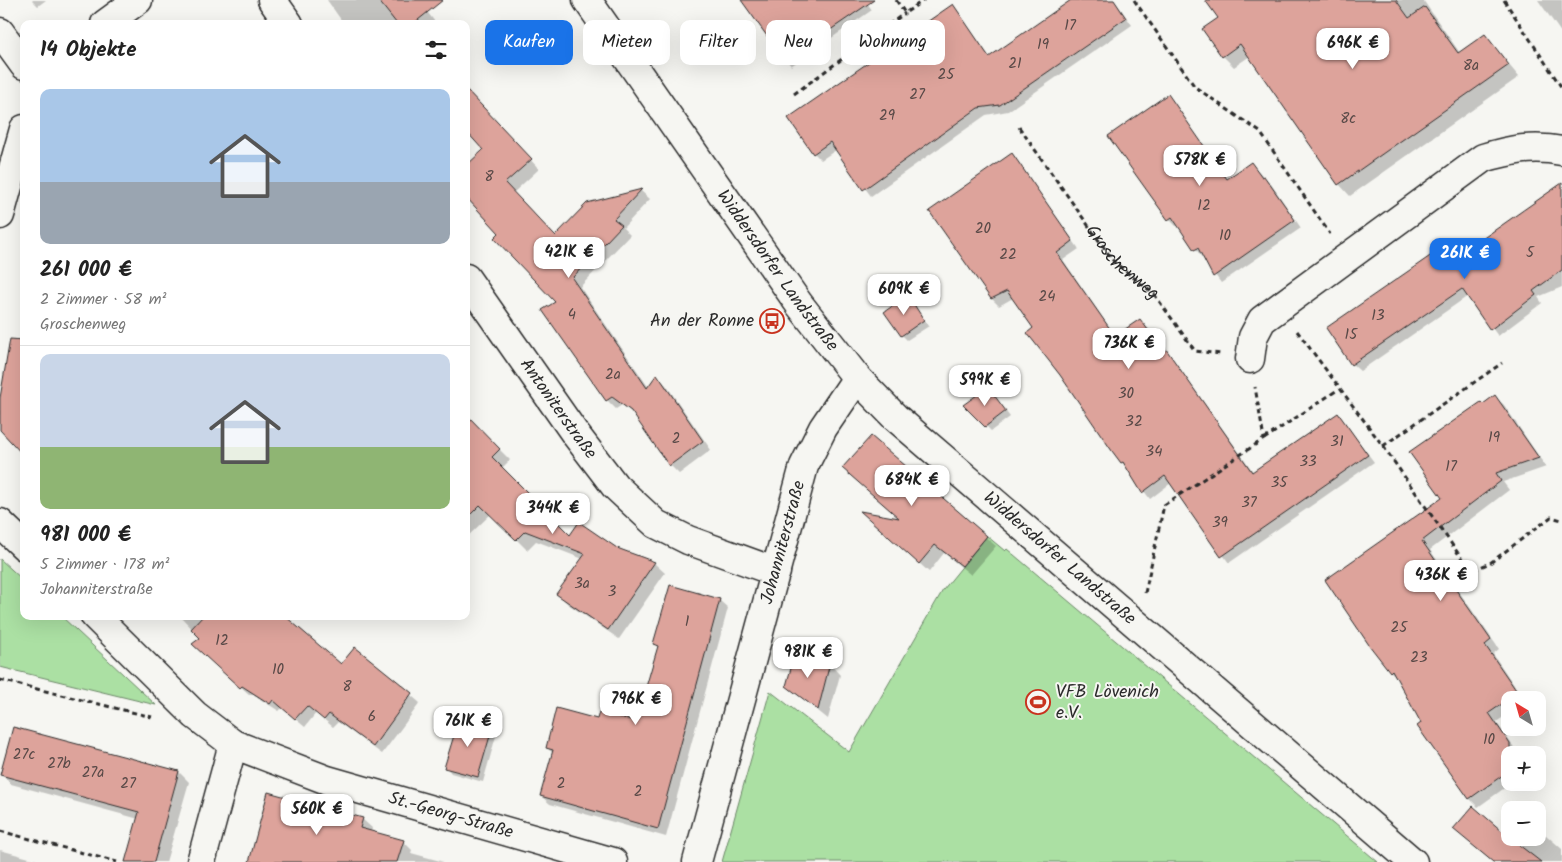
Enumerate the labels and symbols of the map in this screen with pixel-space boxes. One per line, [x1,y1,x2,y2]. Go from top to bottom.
house number: 17 [1064,14,1077,38]
pin: 696K € [1312,28,1394,70]
house number: 19 [1037,33,1050,57]
house number: 21 [1008,52,1022,76]
house number: 8a [1463,54,1479,78]
house number: 25 [938,63,955,87]
house number: 27 [909,83,926,107]
house number: 29 [879,104,896,128]
house number: 8c [1340,107,1356,131]
pin: 578K € [1159,144,1241,187]
house number: 8 [484,165,494,189]
street label: Widdersdorfer Landstraße [709,184,846,358]
house number: 12 [1197,194,1211,218]
house number: 20 [975,217,992,241]
street label: Groschenweg [1078,219,1166,307]
house number: 10 [1219,224,1232,248]
pin: 421K € [528,236,610,279]
pin: 261K € [1424,238,1506,280]
house number: 5 [1526,241,1535,265]
house number: 22 [999,243,1017,267]
pin: 609K € [863,274,945,316]
house number: 24 [1039,285,1055,309]
house number: 4 [568,303,576,327]
house number: 13 [1371,304,1385,328]
place label: An der Ronne [650,307,754,336]
bus stop icon: An der Ronne [759,308,785,334]
house number: 15 [1345,323,1358,347]
pin: 736K € [1088,328,1170,370]
street label: Antoniterstraße [512,352,604,466]
house number: 2a [605,363,621,387]
pin: 599K € [944,364,1026,407]
house number: 30 [1118,382,1135,406]
house number: 32 [1125,410,1143,434]
house number: 19 [1488,426,1501,450]
house number: 2 [672,427,680,451]
house number: 31 [1330,430,1344,454]
house number: 34 [1146,440,1162,464]
house number: 33 [1299,450,1317,474]
house number: 17 [1445,455,1458,479]
pin: 684K € [871,464,953,507]
house number: 35 [1271,471,1288,495]
street label: Johanniterstraße [753,477,814,608]
street label: Widdersdorfer Landstraße [977,484,1143,633]
house number: 37 [1241,491,1258,515]
pin: 344K € [512,492,594,535]
house number: 39 [1212,511,1229,535]
pin: 436K € [1400,560,1482,602]
house number: 3a [574,572,590,596]
house number: 3 [608,580,617,604]
house number: 1 [685,610,690,634]
house number: 25 [1391,616,1408,640]
house number: 12 [215,629,229,653]
pin: 981K € [767,636,849,679]
house number: 23 [1410,646,1428,670]
house number: 10 [272,658,285,682]
house number: 8 [342,675,352,699]
place label: VFB Lövenich e.V. [1056,678,1159,728]
pin: 796K € [595,684,677,726]
sports icon: VFB Lövenich e.V. [1025,689,1051,715]
north arrow [1501,691,1546,736]
house number: 6 [368,705,376,729]
pin: 761K € [427,706,509,748]
house number: 10 [1483,728,1496,752]
house number: 27c [13,743,35,767]
house number: 27b [47,752,71,776]
house number: 27a [82,761,104,785]
house number: 27 [120,772,137,796]
house number: 2 [557,772,565,796]
house number: 2 [634,780,642,804]
street label: St.-Georg-Straße [385,784,517,847]
pin: 560K € [276,794,358,836]

